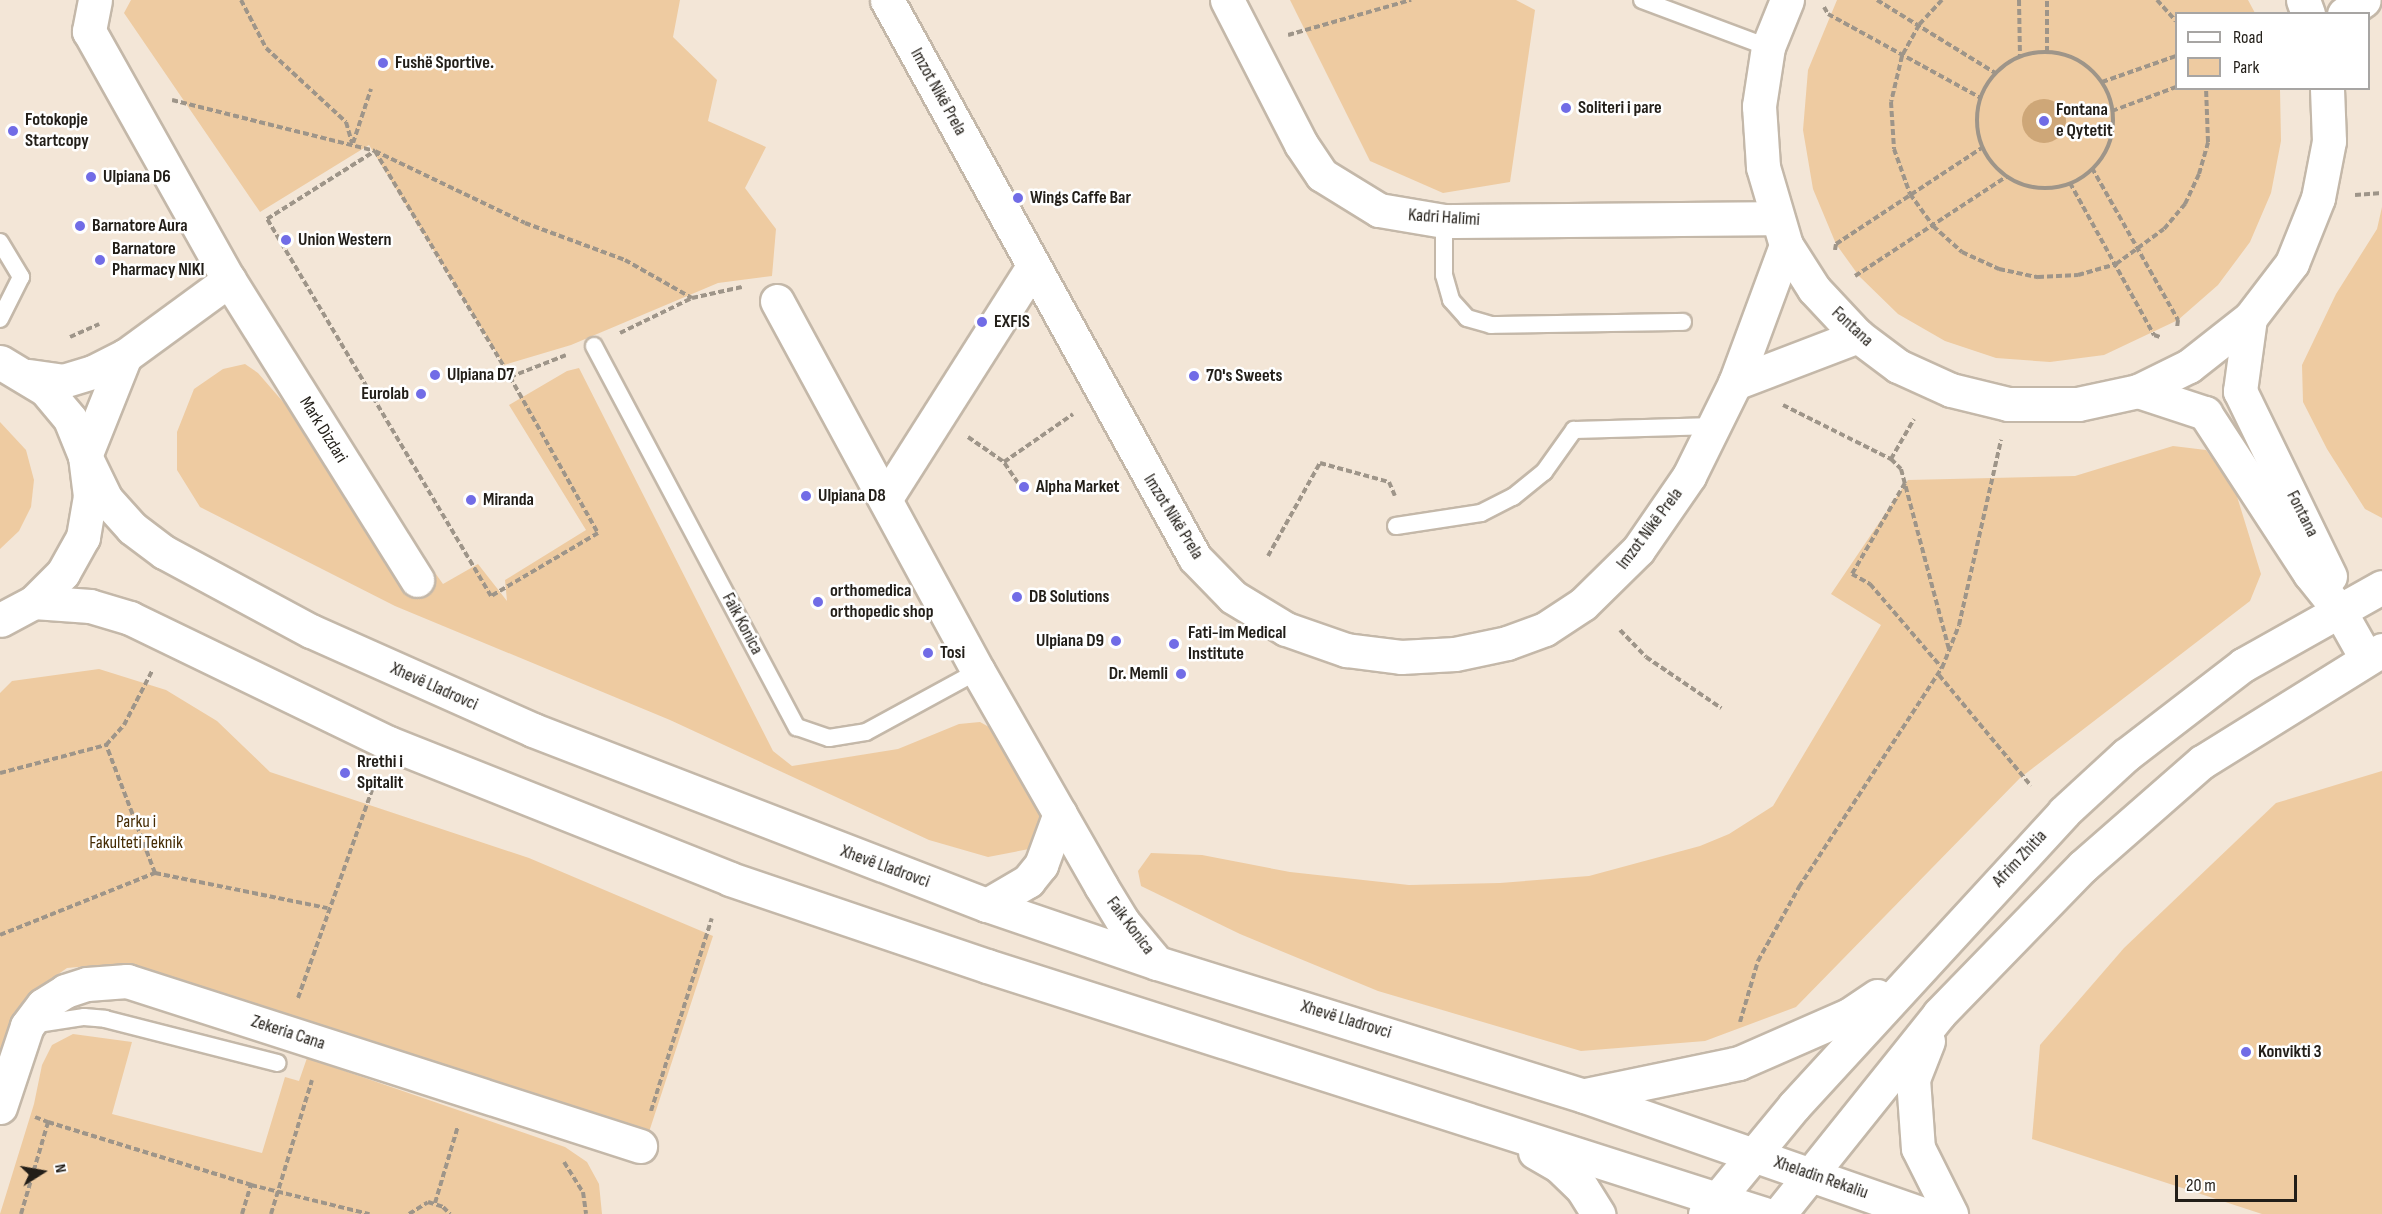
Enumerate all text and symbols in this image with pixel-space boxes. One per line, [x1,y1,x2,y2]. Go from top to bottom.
legend [2175,12,2370,90]
text: Road [2233,27,2263,48]
street label: Imzot Nikë Prela [905,45,971,139]
place label: Fushë Sportive. [395,52,494,74]
marker: Fushë Sportive. [376,56,390,70]
text: Park [2233,57,2259,78]
place label: Soliteri i pare [1578,97,1662,119]
place label: Fontana e Qytetit [2056,100,2113,142]
marker: Soliteri i pare [1559,101,1573,115]
place label: Fotokopje Startcopy [25,110,89,152]
marker: Fontana e Qytetit [2037,114,2051,128]
marker: Fotokopje Startcopy [6,124,20,138]
place label: Ulpiana D6 [103,166,171,188]
marker: Ulpiana D6 [84,170,98,184]
place label: Wings Caffe Bar [1030,187,1131,209]
marker: Wings Caffe Bar [1011,191,1025,205]
street label: Kadri Halimi [1407,205,1481,231]
place label: Barnatore Aura [92,215,188,237]
marker: Barnatore Aura [73,219,87,233]
place label: Union Western [298,229,392,251]
marker: Union Western [279,233,293,247]
place label: Barnatore Pharmacy NIKI [112,239,205,282]
marker: Barnatore Pharmacy NIKI [93,253,107,267]
street label: Fontana [1827,302,1877,352]
place label: EXFIS [994,311,1030,333]
marker: EXFIS [975,315,989,329]
place label: Ulpiana D7 [447,364,514,386]
place label: 70's Sweets [1206,365,1282,387]
marker: Ulpiana D7 [428,368,442,382]
marker: 70's Sweets [1187,369,1201,383]
place label: Eurolab [361,383,409,405]
marker: Eurolab [414,387,428,401]
street label: Mark Dizdari [294,393,352,467]
street label: Imzot Nikë Prela [1138,470,1208,564]
place label: Alpha Market [1036,476,1120,498]
marker: Alpha Market [1017,480,1031,494]
street label: Imzot Nikë Prela [1612,484,1688,574]
place label: Ulpiana D8 [818,485,886,507]
street label: Fontana [2281,487,2323,541]
place label: Miranda [483,489,534,511]
marker: Ulpiana D8 [799,489,813,503]
marker: Miranda [464,493,478,507]
place label: orthomedica orthopedic shop [830,581,933,624]
place label: DB Solutions [1029,586,1110,608]
street label: Faik Konica [717,589,767,659]
marker: DB Solutions [1010,590,1024,604]
marker: orthomedica orthopedic shop [811,595,825,609]
place label: Fati-im Medical Institute [1188,623,1286,666]
place label: Ulpiana D9 [1036,630,1104,652]
marker: Ulpiana D9 [1109,634,1123,648]
marker: Fati-im Medical Institute [1165,635,1183,653]
place label: Tosi [940,642,965,664]
marker: Tosi [921,646,935,660]
street label: Xhevë Lladrovci [387,658,481,716]
place label: Dr. Memli [1109,663,1168,685]
marker: Dr. Memli [1172,665,1190,683]
place label: Rrethi i Spitalit [357,752,403,795]
marker: Rrethi i Spitalit [338,766,352,780]
park label: Parku i Fakulteti Teknik [89,812,183,854]
street label: Afrim Zhitia [1988,826,2052,892]
street label: Xhevë Lladrovci [837,841,933,893]
street label: Faik Konica [1101,893,1159,959]
street label: Xhevë Lladrovci [1298,996,1394,1044]
street label: Zekeria Cana [248,1011,328,1055]
place label: Konvikti 3 [2258,1041,2322,1063]
marker: Konvikti 3 [2239,1045,2253,1059]
north arrow [12,1142,72,1202]
street label: Xheladin Rekaliu [1771,1152,1871,1204]
text: N [50,1162,70,1174]
scale bar [2178,1163,2300,1201]
text: 20 m [2186,1175,2216,1196]

